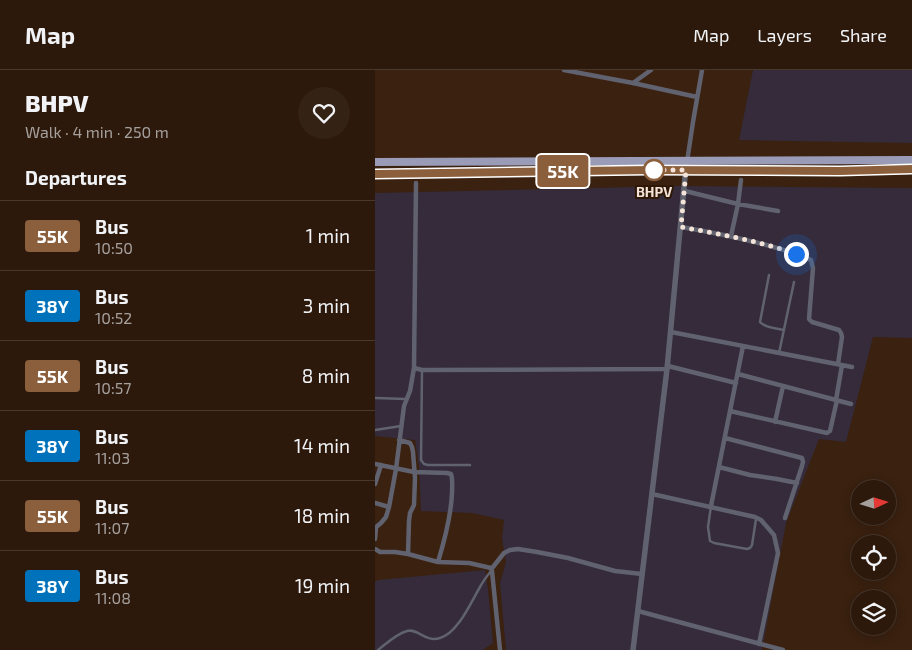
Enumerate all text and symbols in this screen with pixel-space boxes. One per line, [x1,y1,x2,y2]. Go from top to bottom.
text: Map [25,20,75,49]
text: Map [693,24,729,46]
text: Layers [757,24,812,46]
text: Share [840,24,887,46]
button: heart [298,87,350,139]
text: BHPV [25,88,88,117]
text: Walk · 4 min · 250 m [25,122,169,141]
line badge: 55K [534,155,592,187]
marker: BHPV [643,159,665,181]
text: 55K [547,160,579,182]
text: Departures [25,166,127,189]
place label: BHPV [636,183,672,200]
text: Bus [95,215,129,238]
text: 1 min [306,224,350,247]
text: 55K [37,225,68,247]
text: 10:50 [95,238,133,257]
your location [784,242,809,267]
text: Bus [95,285,129,308]
text: 3 min [303,294,350,317]
text: 38Y [36,295,69,317]
text: 10:52 [95,308,132,327]
text: Bus [95,355,129,378]
text: 8 min [302,364,350,387]
text: 55K [37,365,68,387]
text: 10:57 [95,378,132,397]
text: Bus [95,425,129,448]
text: 14 min [294,434,350,457]
text: 38Y [36,435,69,457]
text: 11:03 [95,448,130,467]
north arrow [851,480,896,525]
map controls [851,480,896,635]
text: Bus [95,495,129,518]
text: 18 min [294,504,350,527]
text: 55K [37,505,68,527]
text: 11:07 [95,518,129,537]
button: locate [851,535,896,580]
text: Bus [95,565,129,588]
text: 19 min [295,574,350,597]
text: 38Y [36,575,69,597]
text: 11:08 [95,588,131,607]
button: layers [851,590,896,635]

